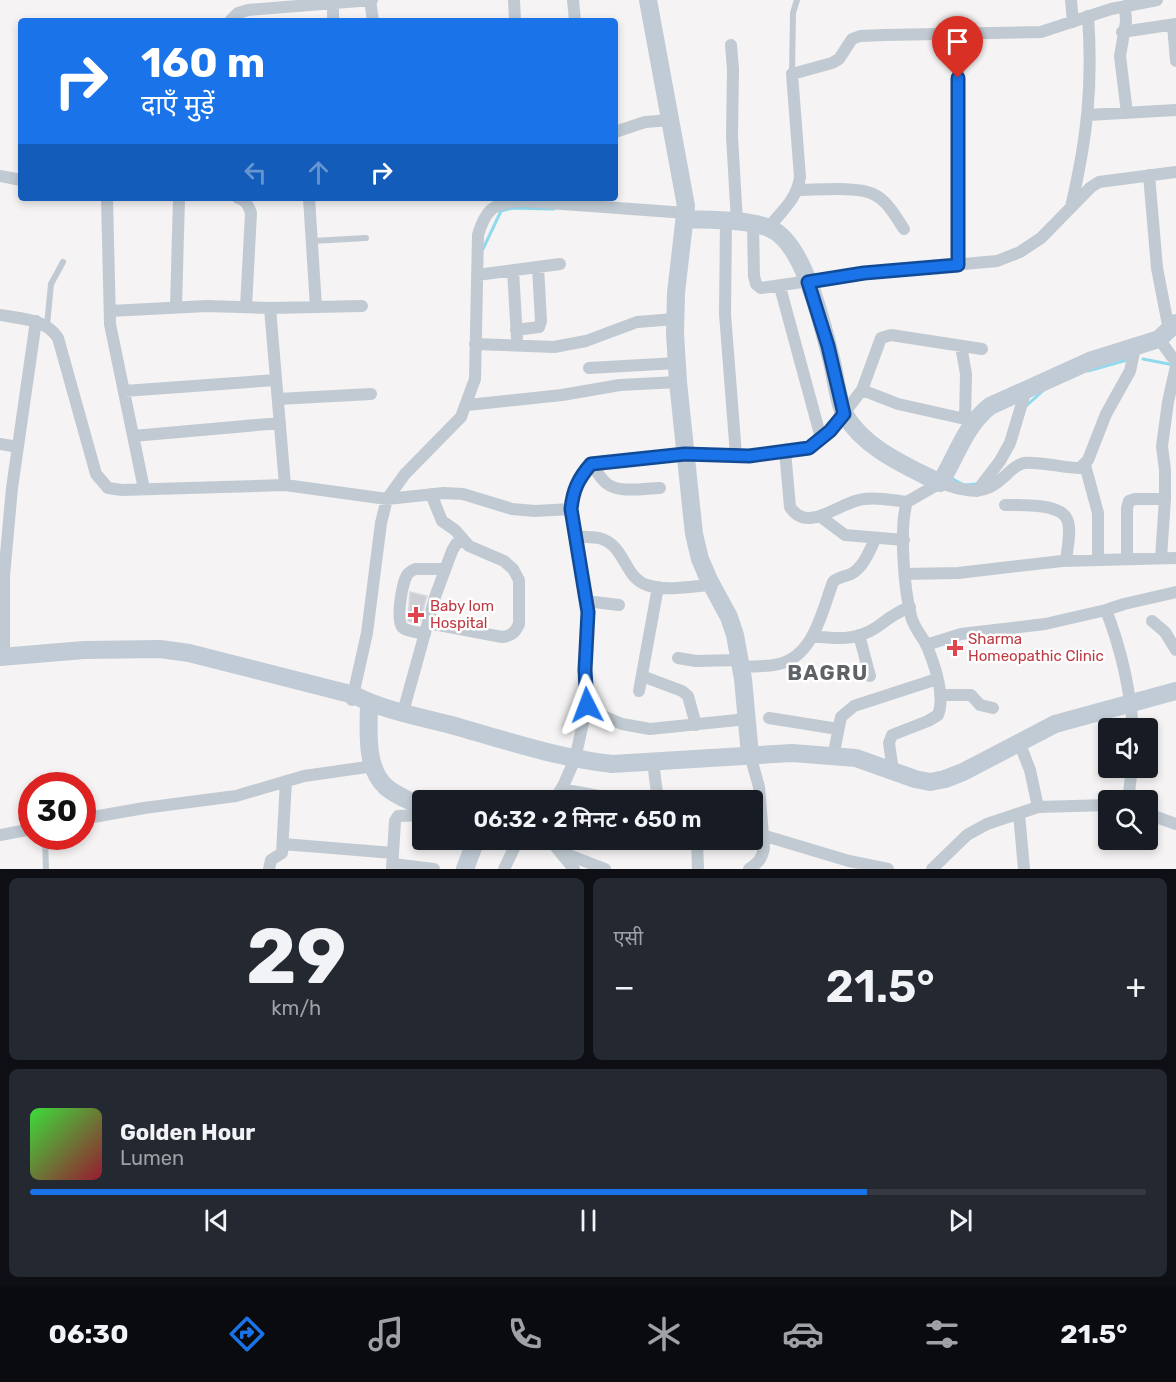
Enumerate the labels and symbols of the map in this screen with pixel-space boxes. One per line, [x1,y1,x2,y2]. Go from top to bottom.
pin [932,16,983,78]
place label: Baby lom Hospital [430,597,494,632]
marker: Baby lom Hospital [407,606,425,624]
place label: Sharma Homeopathic Clinic [968,630,1104,665]
marker: Sharma Homeopathic Clinic [946,639,964,657]
district label: BAGRU [787,660,869,685]
position arrow [555,673,619,737]
speed limit sign: 30 [18,772,96,850]

